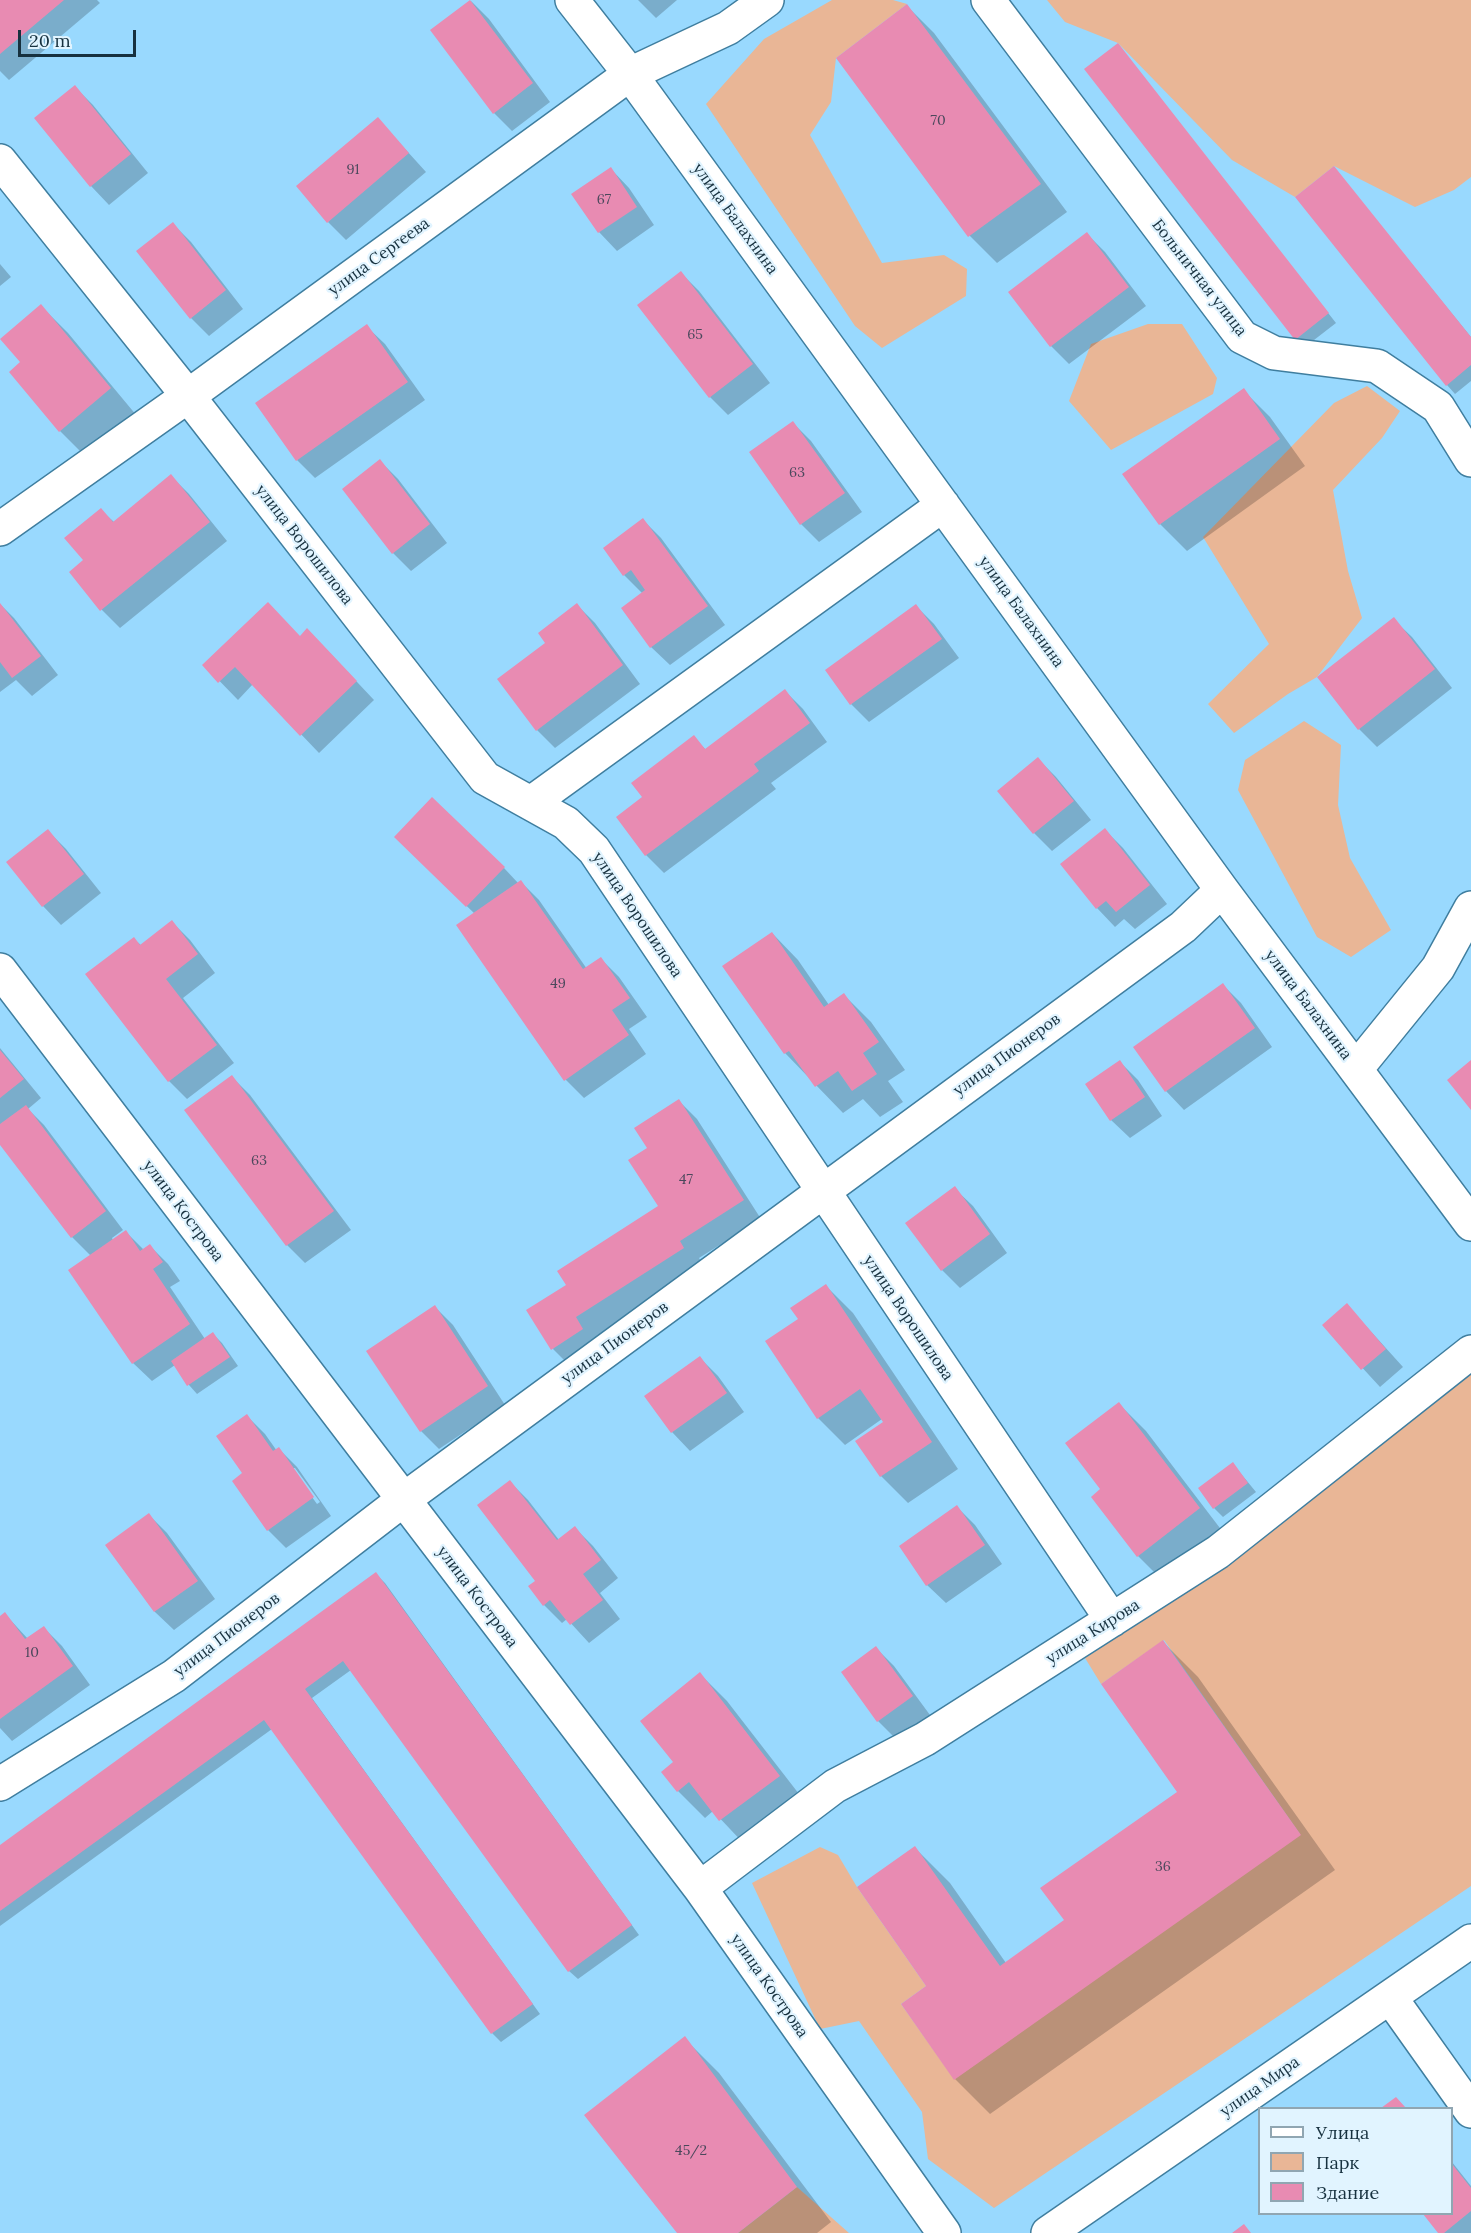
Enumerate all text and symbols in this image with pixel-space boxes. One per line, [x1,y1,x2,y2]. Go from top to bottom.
scale bar [21,18,140,56]
text: 20 m [29,29,71,52]
house number: 70 [930,113,946,129]
street label: улица Балахнина [688,160,782,278]
house number: 91 [346,162,360,178]
house number: 67 [597,192,611,208]
street label: улица Сергеева [325,214,433,300]
street label: Больничная улица [1147,216,1251,340]
house number: 65 [687,327,703,343]
house number: 63 [789,465,805,481]
street label: улица Ворошилова [251,481,357,609]
street label: улица Балахнина [974,553,1068,671]
street label: улица Ворошилова [588,849,686,981]
street label: улица Балахнина [1260,946,1356,1064]
house number: 49 [550,976,566,992]
street label: улица Пионеров [950,1010,1064,1100]
house number: 63 [251,1153,267,1169]
street label: улица Кострова [139,1156,227,1266]
house number: 47 [679,1172,693,1188]
street label: улица Ворошилова [859,1252,957,1384]
street label: улица Пионеров [558,1298,672,1388]
street label: улица Кострова [433,1542,521,1652]
street label: улица Пионеров [170,1589,284,1681]
street label: улица Кирова [1043,1596,1143,1668]
house number: 10 [25,1645,39,1661]
house number: 36 [1155,1859,1171,1875]
street label: улица Кострова [726,1930,812,2042]
street label: улица Мира [1217,2053,1303,2121]
legend [1258,2107,1453,2215]
text: Улица [1316,2121,1369,2144]
house number: 45/2 [675,2143,707,2159]
text: Парк [1316,2151,1359,2174]
text: Здание [1316,2181,1379,2204]

